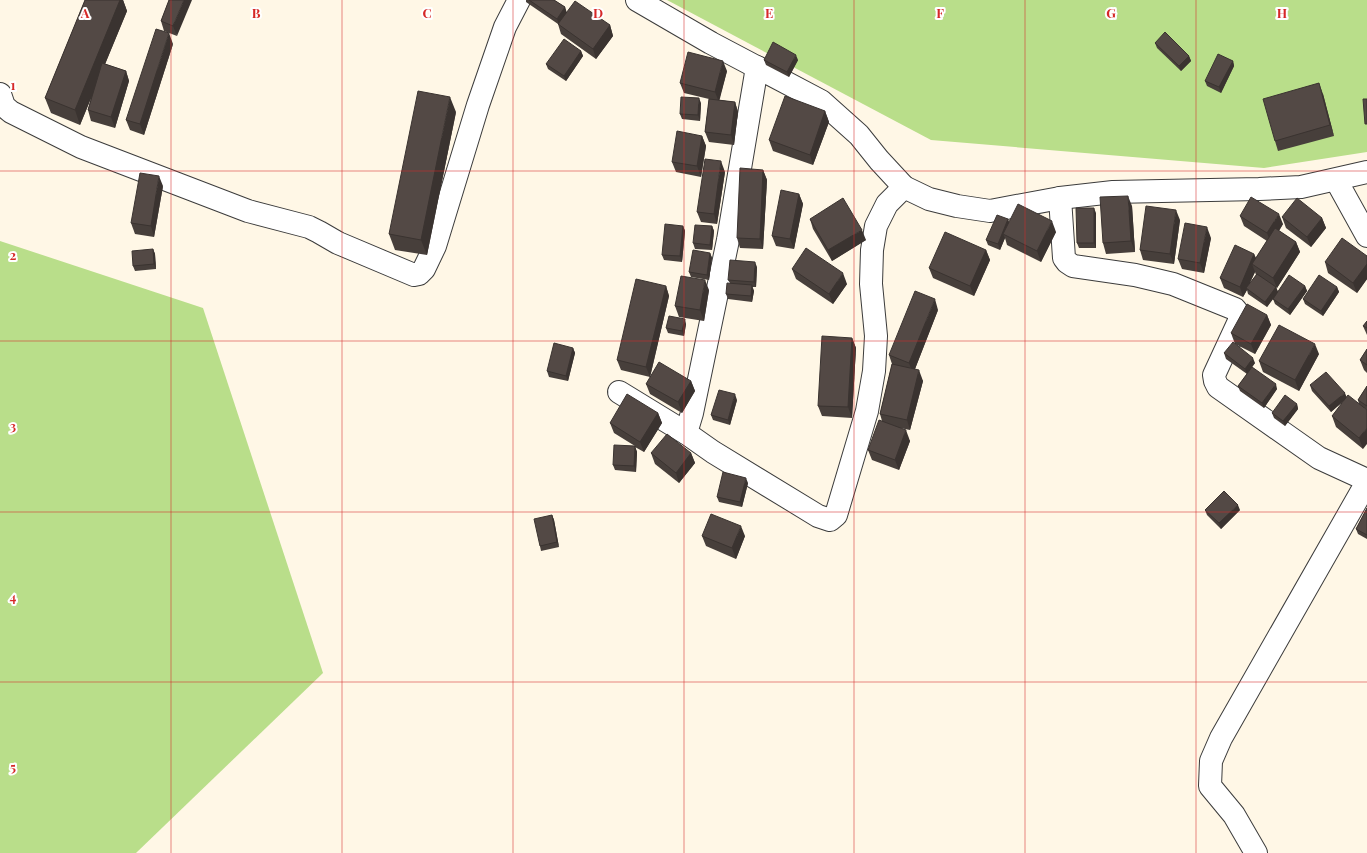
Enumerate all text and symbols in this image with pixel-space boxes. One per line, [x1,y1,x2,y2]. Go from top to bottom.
text: A [80,4,90,21]
text: B [252,4,261,21]
text: C [422,4,432,21]
text: D [593,4,603,21]
text: E [765,4,773,21]
text: F [936,4,944,21]
text: G [1106,4,1116,21]
text: H [1277,4,1287,21]
text: 1 [11,76,16,93]
text: 2 [10,246,17,263]
text: 3 [10,417,16,434]
text: 4 [10,588,17,605]
text: 5 [10,758,16,775]

